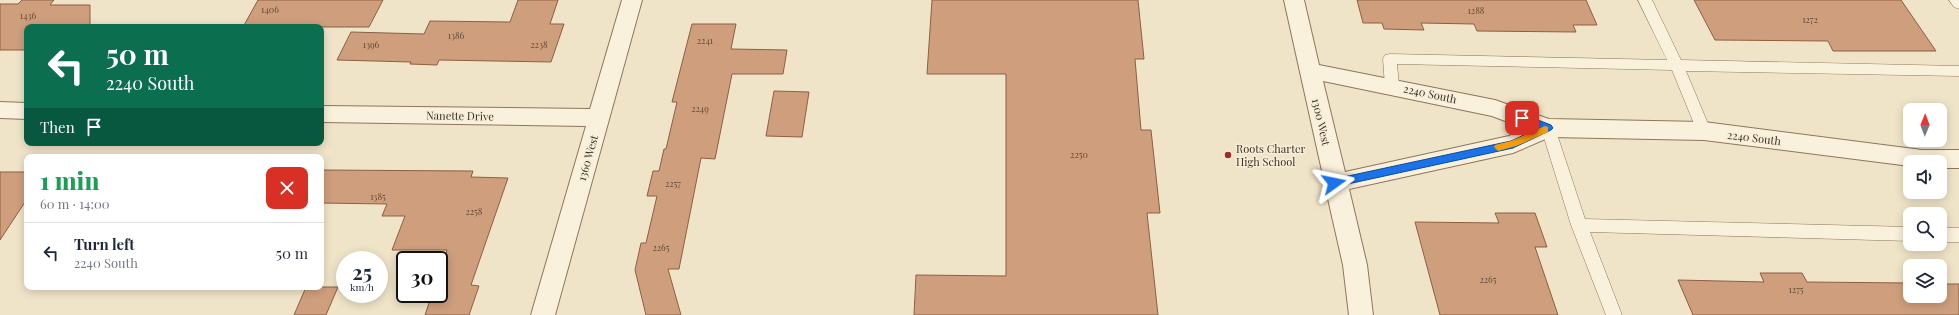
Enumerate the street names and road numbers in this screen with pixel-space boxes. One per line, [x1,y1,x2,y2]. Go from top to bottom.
street label: 2240 South [1402,81,1459,107]
street label: 1300 West [1309,97,1334,147]
street label: Nanette Drive [426,107,494,124]
street label: 2240 South [1726,127,1782,148]
street label: 1360 West [574,133,601,183]

